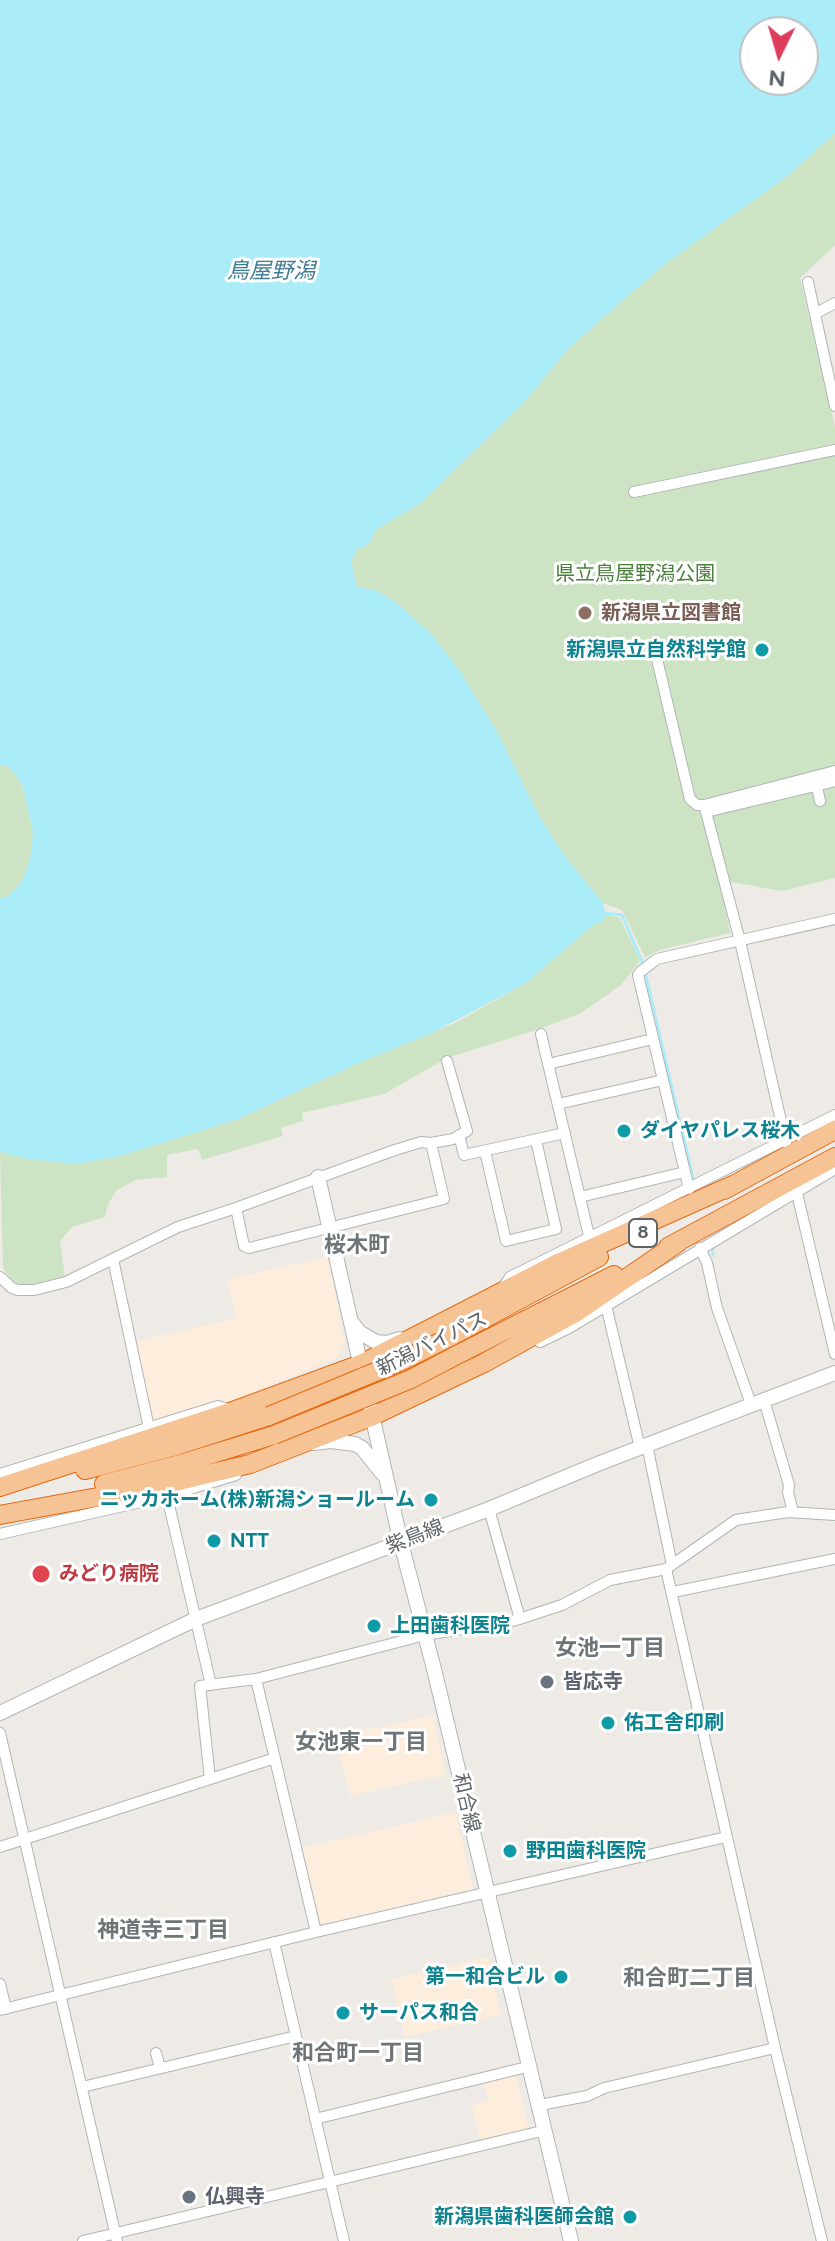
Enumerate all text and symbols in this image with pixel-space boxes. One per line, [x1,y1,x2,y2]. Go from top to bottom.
north arrow [739,16,819,96]
text: N [767,64,787,93]
water label: 鳥屋野潟 [227,259,315,285]
park label: 県立鳥屋野潟公園 [555,562,715,586]
place label: 新潟県立図書館 [601,601,741,625]
marker: 新潟県立図書館 [576,604,594,622]
place label: 新潟県立自然科学館 [566,638,746,662]
marker: 新潟県立自然科学館 [753,641,771,659]
place label: ダイヤパレス桜木 [640,1119,800,1143]
marker: ダイヤパレス桜木 [615,1122,633,1140]
road number: 8 [629,1219,657,1247]
district label: 桜木町 [324,1233,390,1259]
street label: 新潟バイパス [373,1307,491,1381]
place label: ニッカホーム(株)新潟ショールーム [100,1488,415,1512]
marker: ニッカホーム(株)新潟ショールーム [422,1491,440,1509]
street label: 紫鳥線 [383,1515,447,1559]
place label: NTT [230,1529,269,1553]
marker: NTT [205,1532,223,1550]
place label: みどり病院 [59,1562,159,1586]
marker: みどり病院 [30,1563,52,1585]
place label: 上田歯科医院 [390,1614,510,1638]
marker: 上田歯科医院 [365,1617,383,1635]
district label: 女池一丁目 [555,1636,665,1662]
place label: 皆応寺 [563,1670,623,1694]
marker: 皆応寺 [538,1673,556,1691]
place label: 佑工舎印刷 [624,1711,724,1735]
marker: 佑工舎印刷 [599,1714,617,1732]
district label: 女池東一丁目 [295,1730,427,1756]
street label: 和合線 [448,1771,484,1835]
place label: 野田歯科医院 [526,1839,646,1863]
marker: 野田歯科医院 [501,1842,519,1860]
district label: 神道寺三丁目 [97,1918,229,1944]
place label: 第一和合ビル [425,1965,545,1989]
district label: 和合町二丁目 [623,1966,755,1992]
marker: 第一和合ビル [552,1968,570,1986]
place label: サーパス和合 [359,2001,479,2025]
marker: サーパス和合 [334,2004,352,2022]
district label: 和合町一丁目 [292,2041,424,2067]
place label: 仏興寺 [205,2185,265,2209]
marker: 仏興寺 [180,2188,198,2206]
place label: 新潟県歯科医師会館 [434,2205,614,2229]
marker: 新潟県歯科医師会館 [621,2208,639,2226]

